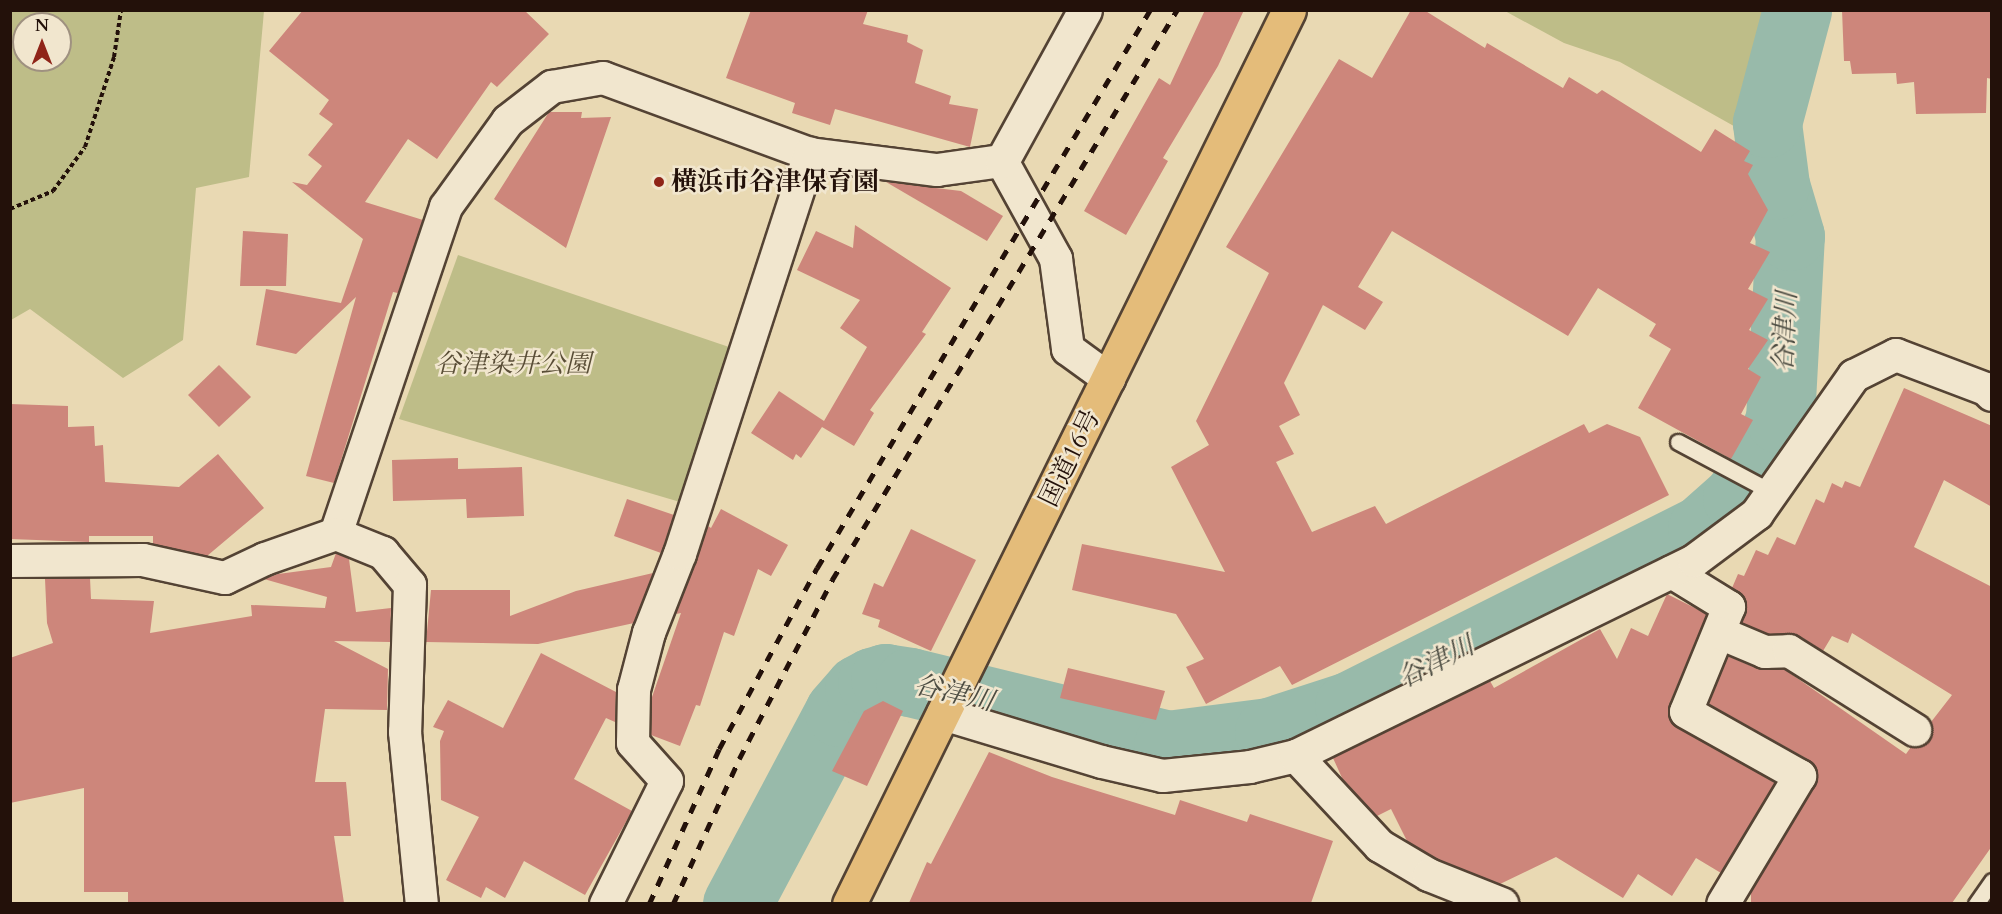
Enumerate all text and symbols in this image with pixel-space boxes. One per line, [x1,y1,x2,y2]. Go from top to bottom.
north arrow [12,12,72,72]
text: N [35,15,49,37]
place label: 横浜市谷津保育園 [671,166,879,198]
marker: 横浜市谷津保育園 [652,175,666,189]
water label: 谷津川 [1767,291,1803,373]
park label: 谷津染井公園 [435,348,591,380]
street label: 国道16号 [1033,404,1107,512]
water label: 谷津川 [1393,629,1479,695]
water label: 谷津川 [911,668,997,718]

